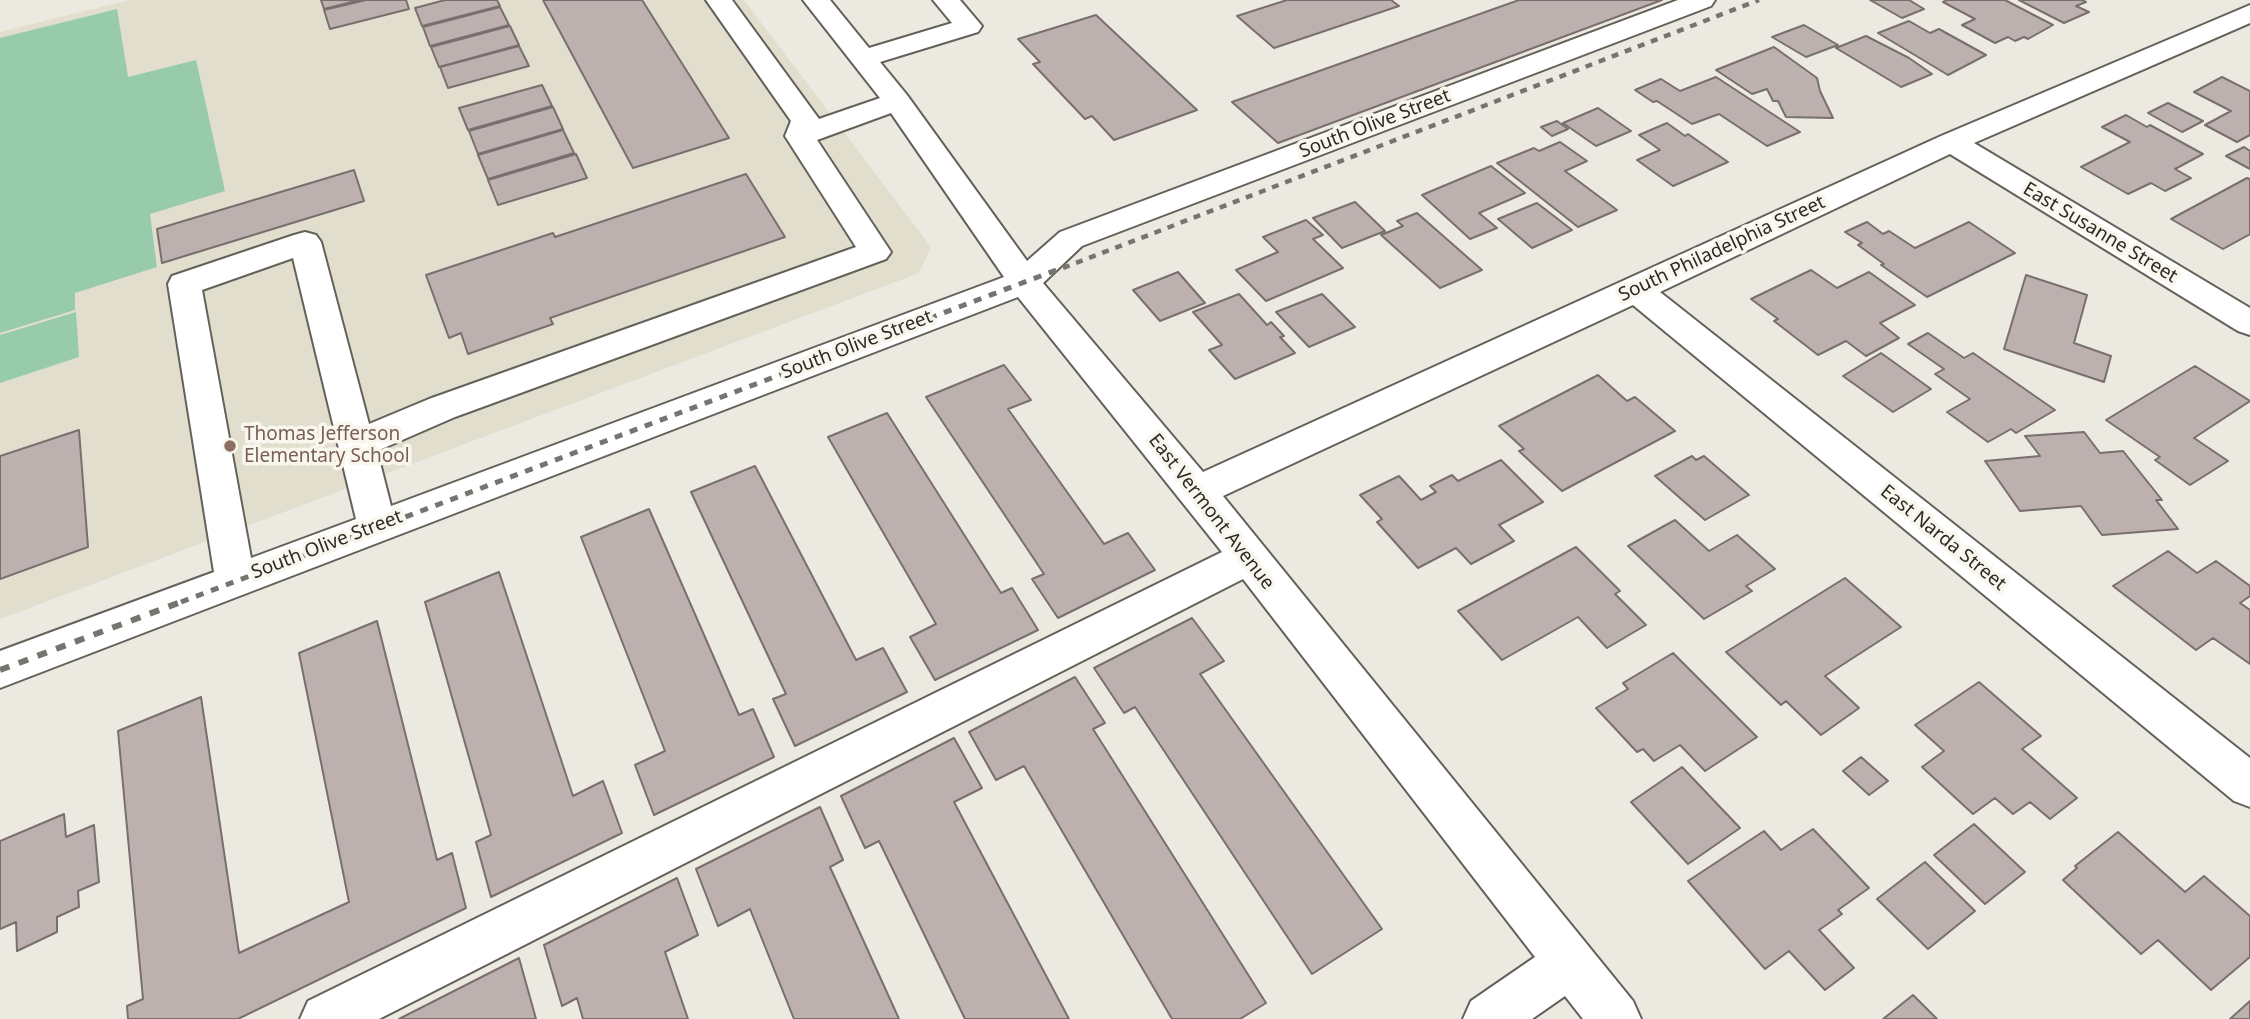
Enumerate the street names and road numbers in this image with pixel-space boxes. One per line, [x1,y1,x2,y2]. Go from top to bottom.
street label: South Olive Street [1296,85,1454,163]
street label: East Susanne Street [2019,178,2181,288]
street label: South Philadelphia Street [1615,191,1829,307]
street label: South Olive Street [778,306,936,384]
street label: East Vermont Avenue [1143,430,1279,594]
street label: East Narda Street [1876,480,2010,596]
street label: South Olive Street [248,506,406,584]

